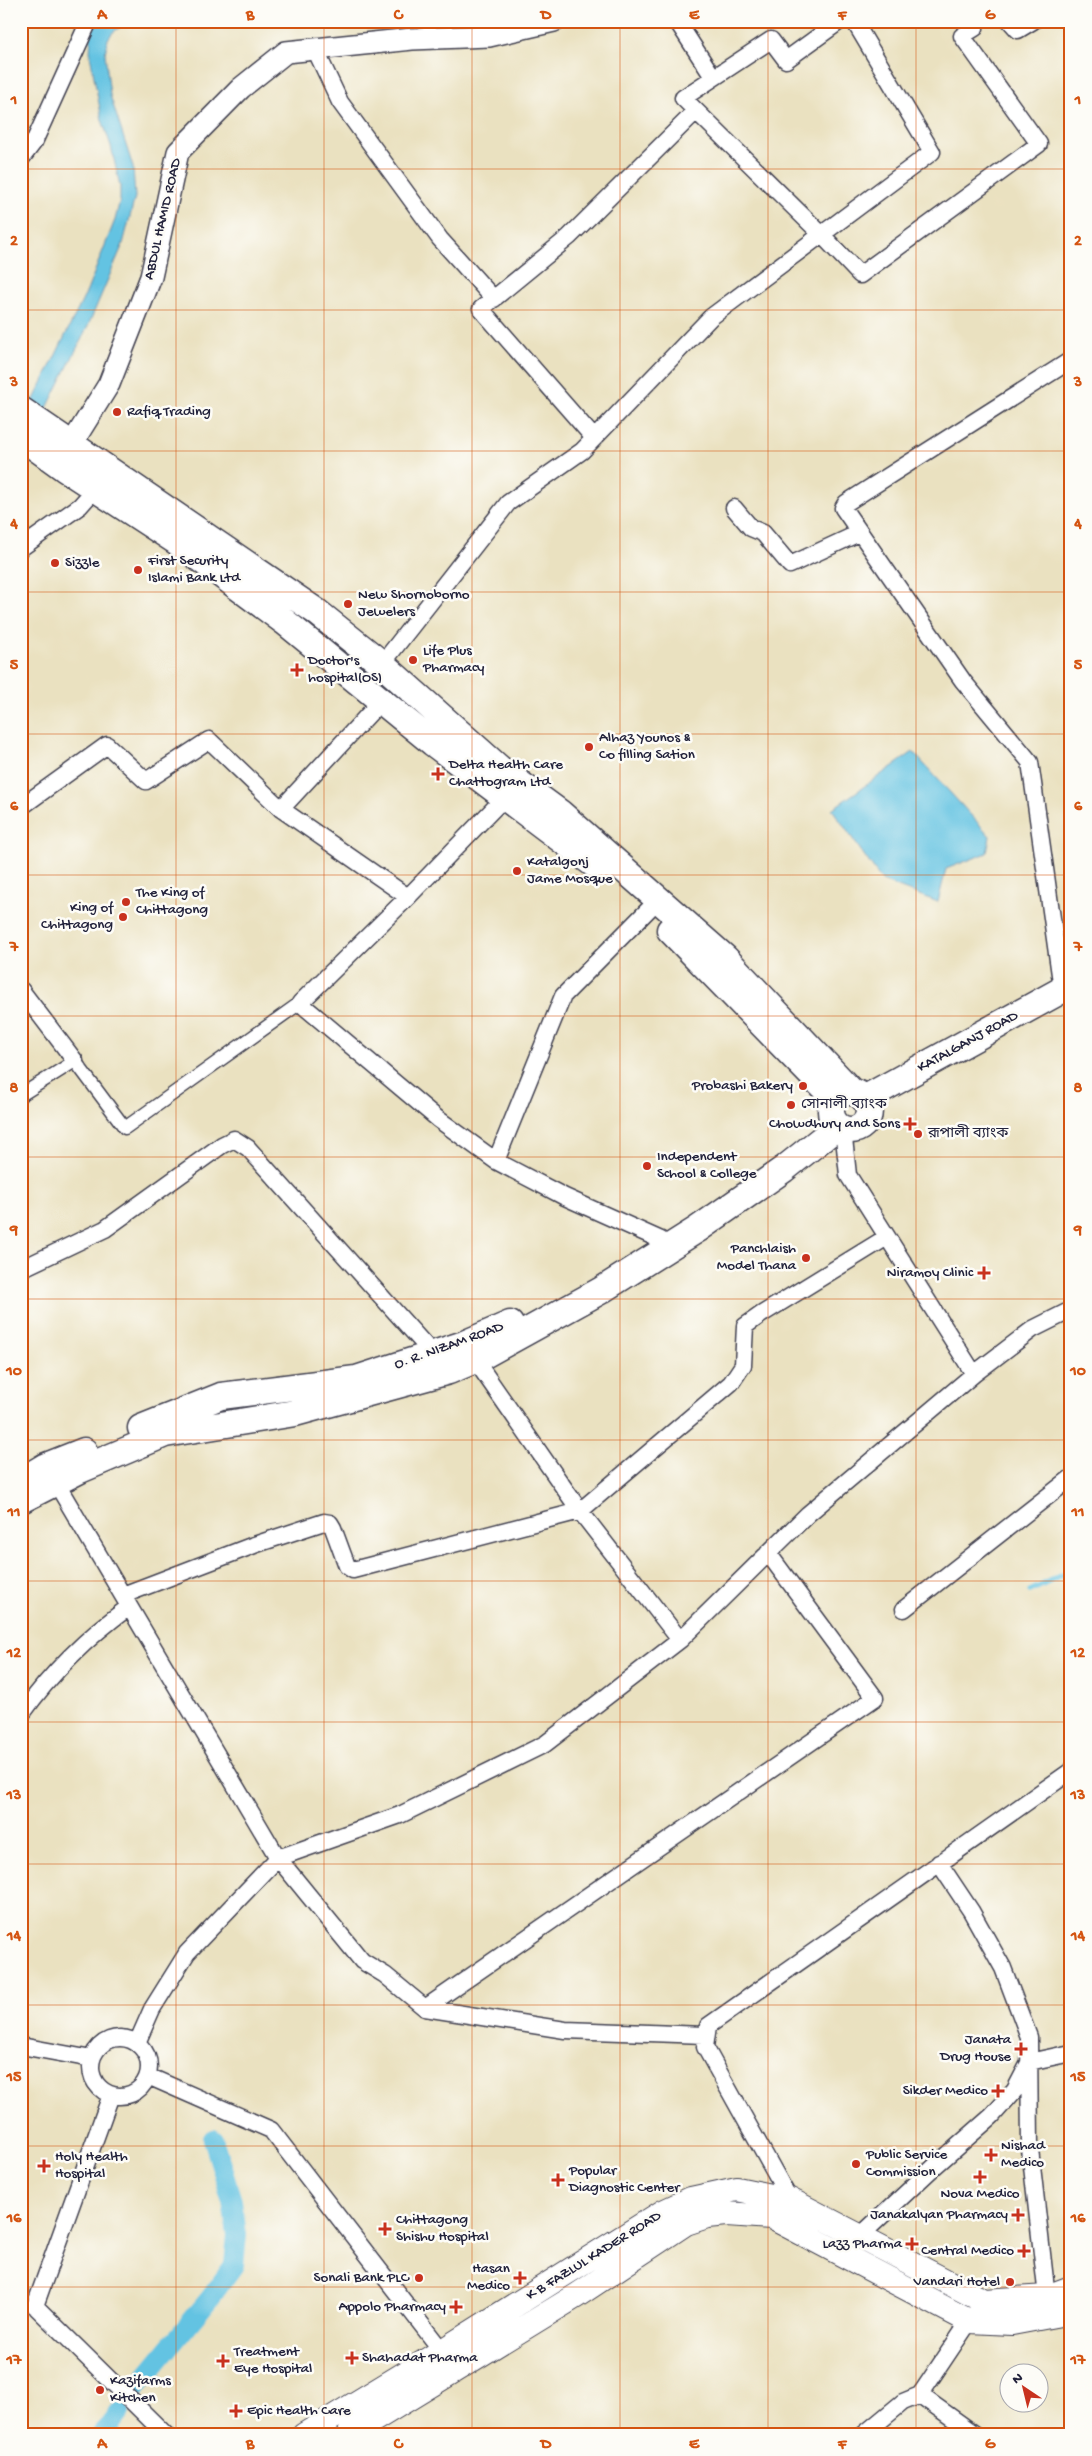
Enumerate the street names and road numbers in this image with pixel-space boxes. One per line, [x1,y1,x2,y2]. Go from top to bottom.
street label: ABDUL HAMID ROAD [140,156,186,282]
street label: KATALGANJ ROAD [915,1007,1022,1077]
street label: O. R. NIZAM ROAD [392,1318,506,1374]
street label: K B FAZLUL KADER ROAD [523,2207,665,2305]

